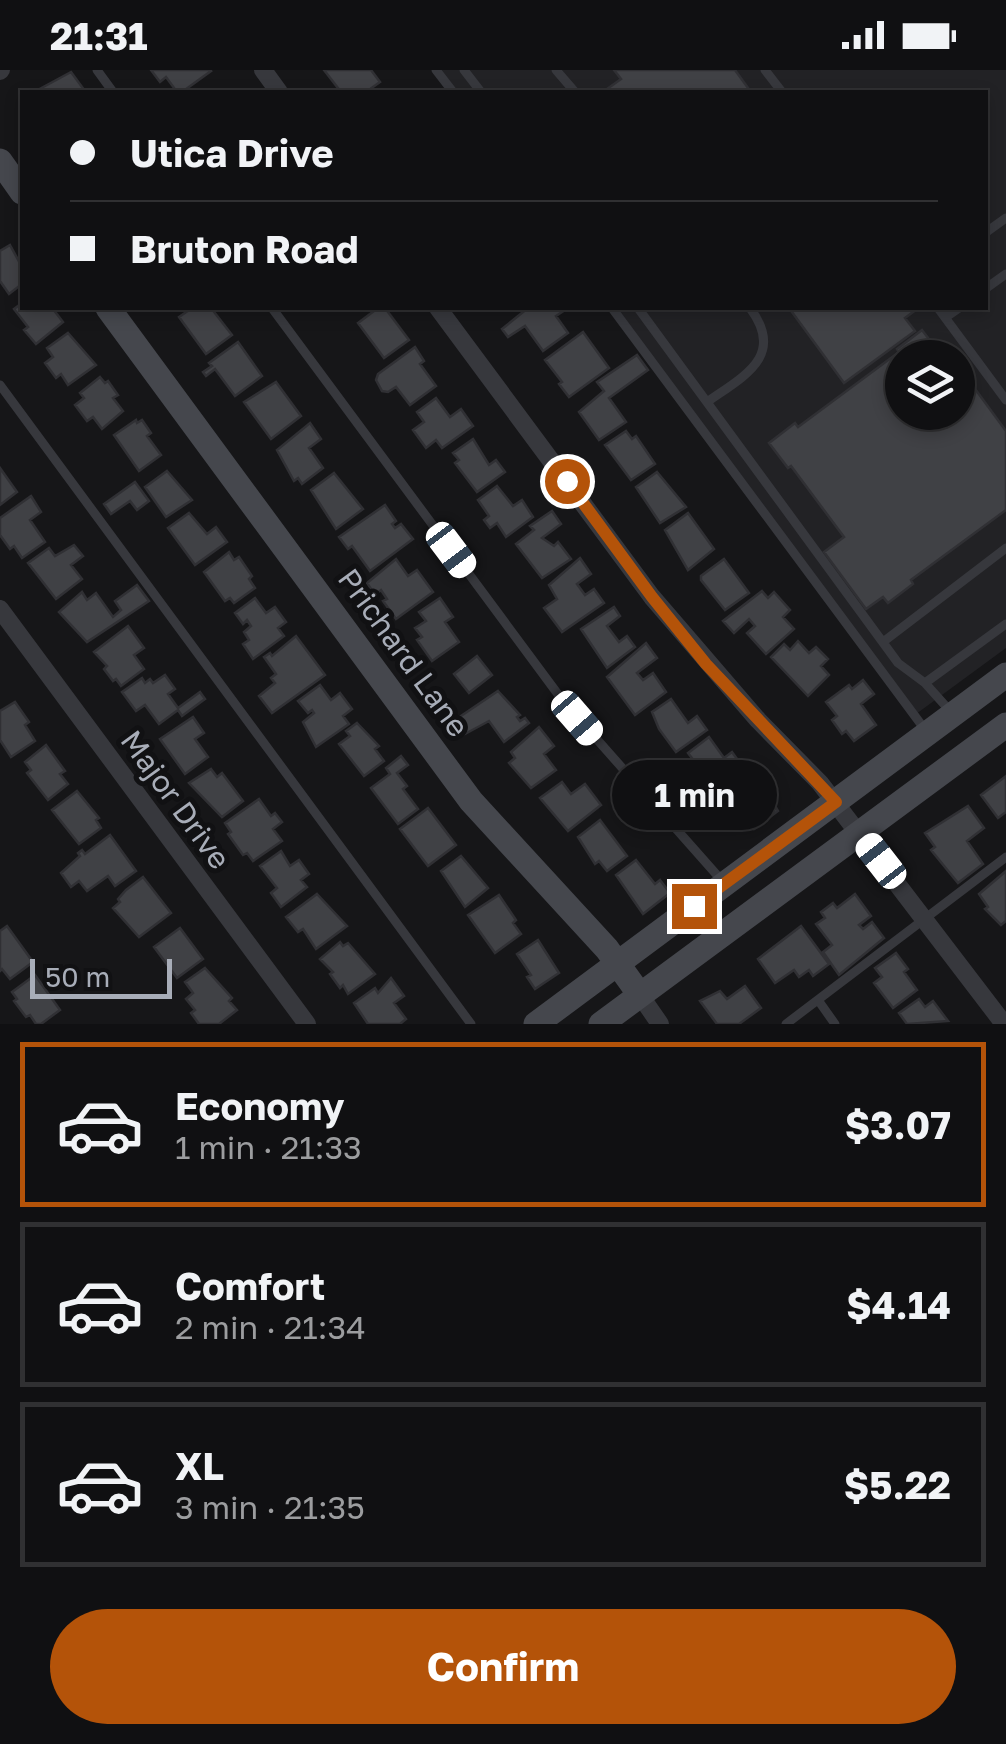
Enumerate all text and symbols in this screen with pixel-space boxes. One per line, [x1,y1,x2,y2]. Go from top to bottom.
text: 21:31 [50,13,148,58]
text: Utica Drive [130,130,334,175]
text: Bruton Road [130,226,359,271]
map controls [885,340,975,430]
button: layers [885,340,975,430]
route start [545,459,590,504]
car [421,517,481,583]
street label: Prichard Lane [331,561,477,743]
car [546,686,608,750]
street label: Major Drive [114,723,238,876]
callout: 1 min [612,761,776,831]
text: 1 min [654,776,735,814]
car [851,828,911,894]
route end [672,884,717,929]
scale bar [30,954,172,998]
text: 50 m [45,960,110,993]
icon: car [55,1080,145,1170]
text: Economy [175,1083,344,1128]
text: $3.07 [845,1102,951,1147]
text: 1 min · 21:33 [175,1128,362,1166]
icon: car [55,1260,145,1350]
text: Comfort [175,1263,325,1308]
text: $4.14 [846,1282,951,1327]
text: 2 min · 21:34 [175,1308,366,1346]
icon: car [55,1440,145,1530]
text: XL [175,1443,224,1488]
text: $5.22 [844,1462,951,1507]
text: 3 min · 21:35 [175,1488,365,1526]
button: Confirm [50,1609,956,1724]

